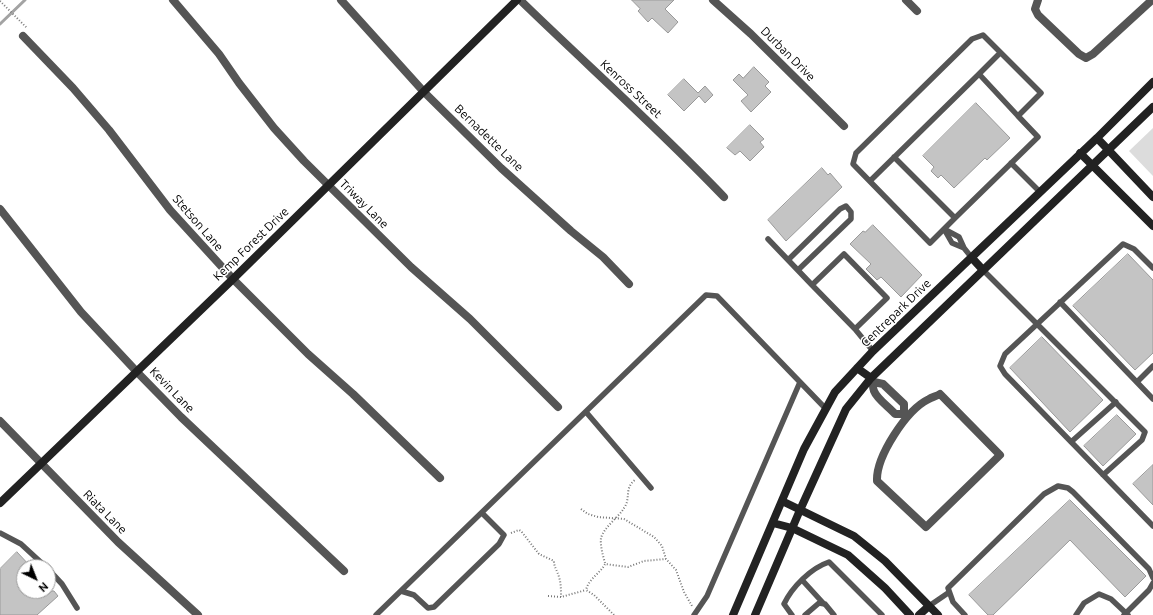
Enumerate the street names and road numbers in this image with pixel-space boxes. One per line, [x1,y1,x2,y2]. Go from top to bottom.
street label: Durban Drive [758,24,818,84]
street label: Kenross Street [597,57,665,121]
street label: Bernadette Lane [452,102,526,174]
street label: Triway Lane [336,176,392,232]
street label: Stetson Lane [170,192,226,254]
street label: Kemp Forest Drive [210,204,292,284]
street label: Centrepark Drive [858,276,934,350]
street label: Kevin Lane [147,364,197,416]
street label: Riata Lane [80,487,130,537]

